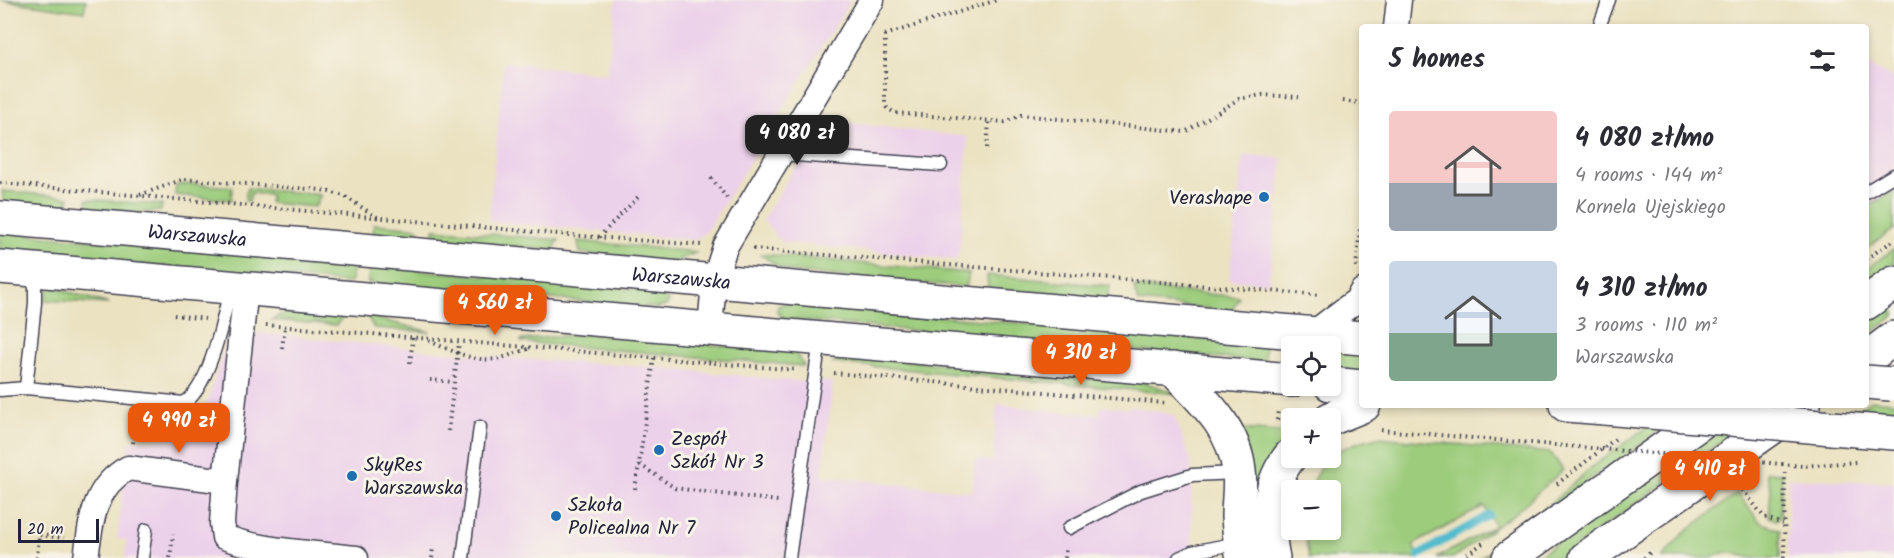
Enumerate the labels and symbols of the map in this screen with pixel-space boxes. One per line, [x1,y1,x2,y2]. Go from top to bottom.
pin: 4 080 zł [735,115,859,166]
place label: Verashape [1169,183,1252,215]
marker: Verashape [1257,190,1271,204]
street label: Warszawska [146,217,248,258]
street label: Warszawska [630,260,732,300]
pin: 4 560 zł [433,285,557,336]
pin: 4 310 zł [1019,335,1143,386]
pin: 4 990 zł [117,403,241,454]
place label: Zespół Szkół Nr 3 [671,424,764,479]
marker: Zespół Szkół Nr 3 [652,443,666,457]
place label: SkyRes Warszawska [364,450,463,505]
pin: 4 410 zł [1648,451,1772,502]
marker: SkyRes Warszawska [345,469,359,483]
place label: Szkoła Policealna Nr 7 [568,490,696,545]
marker: Szkoła Policealna Nr 7 [549,509,563,523]
scale bar [18,516,99,544]

